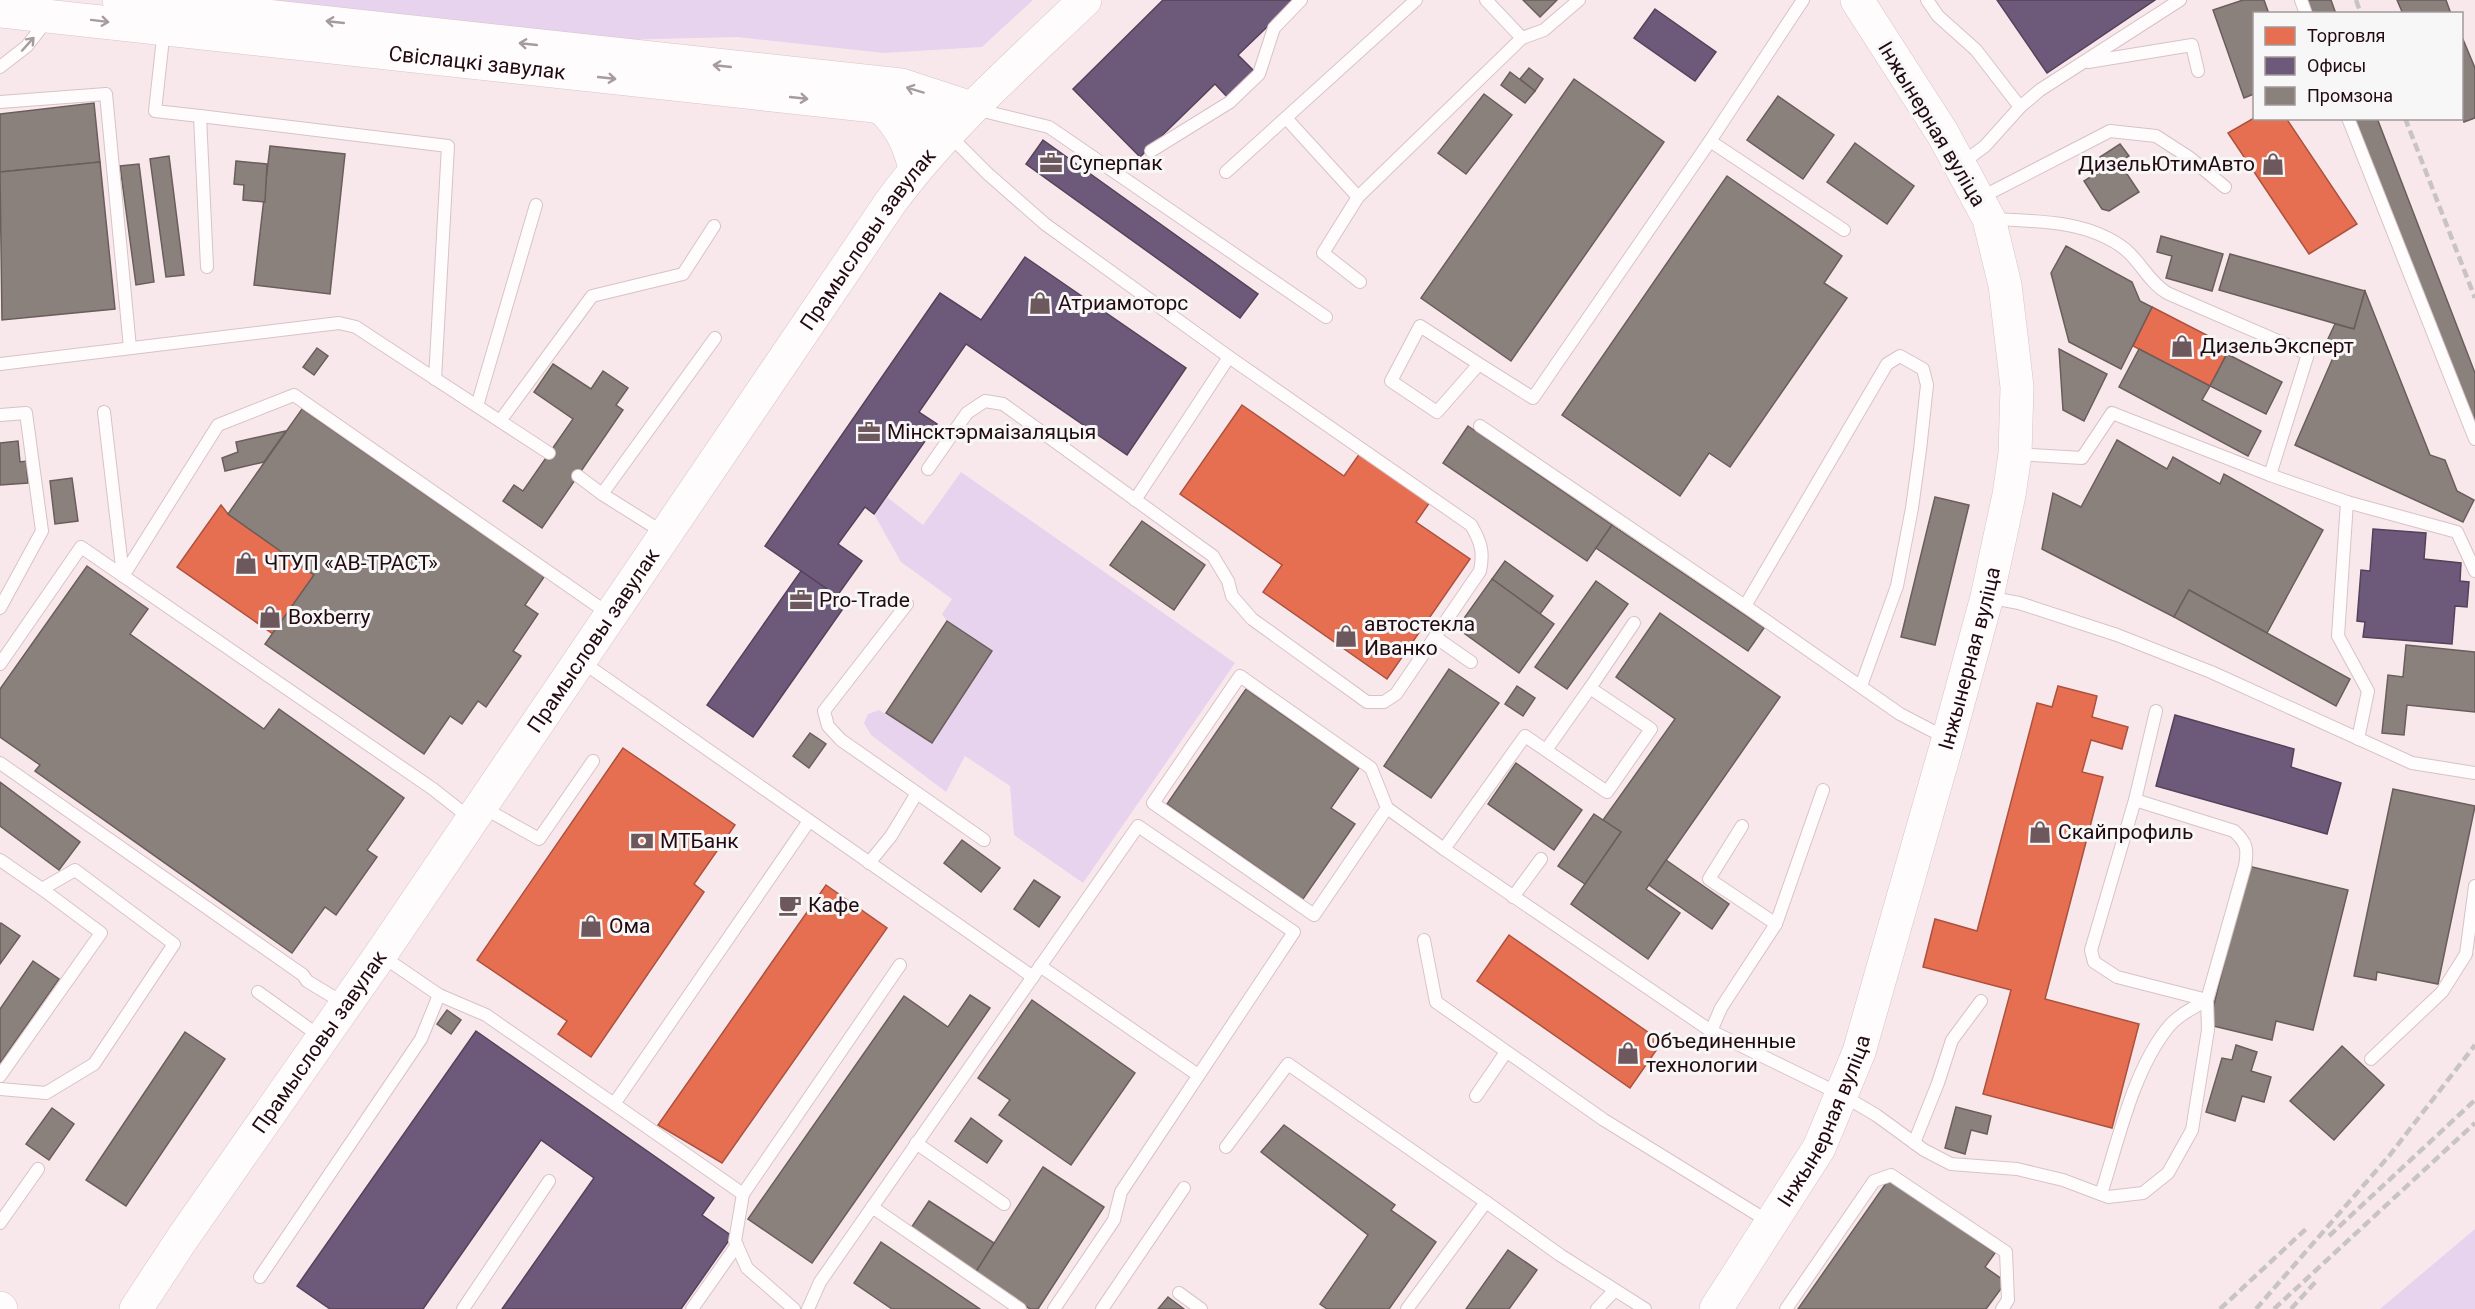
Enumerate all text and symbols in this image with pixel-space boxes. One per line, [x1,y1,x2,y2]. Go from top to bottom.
legend [2253,12,2463,120]
one-way arrow [90,16,109,27]
one-way arrow [325,17,345,28]
text: Торговля [2307,25,2385,46]
one-way arrow [21,37,35,52]
street label: Інжынерная вуліца [1873,37,1991,211]
one-way arrow [519,38,539,49]
street label: Свіслацкі завулак [387,41,568,84]
text: Офисы [2307,55,2366,76]
one-way arrow [713,60,733,71]
one-way arrow [596,72,616,83]
one-way arrow [906,84,925,95]
text: Промзона [2307,85,2393,106]
one-way arrow [788,93,808,104]
street label: Прамысловы завулак [795,143,941,335]
office icon: Суперпак [1038,150,1064,176]
place label: Суперпак [1069,151,1163,175]
shop icon: ДизельЮтимАвто [2260,151,2286,177]
place label: ДизельЮтимАвто [2078,152,2255,176]
shop icon: Атриамоторс [1027,290,1053,316]
place label: Атриамоторс [1058,291,1188,315]
shop icon: ДизельЭксперт [2169,333,2195,359]
place label: ДизельЭксперт [2200,334,2354,358]
office icon: Мінсктэрмаізаляцыя [856,419,882,445]
place label: Мінсктэрмаізаляцыя [887,420,1096,444]
street label: Прамысловы завулак [523,543,665,737]
shop icon: ЧТУП «АВ-ТРАСТ» [233,550,259,576]
place label: ЧТУП «АВ-ТРАСТ» [264,551,438,575]
street label: Інжынерная вуліца [1934,565,2005,753]
office icon: Pro-Trade [788,587,814,613]
place label: Pro-Trade [819,588,910,612]
shop icon: Boxberry [257,604,283,630]
place label: Boxberry [288,605,371,629]
place label: автостекла Иванко [1364,612,1475,660]
shop icon: автостекла Иванко [1333,623,1359,649]
shop icon: Скайпрофиль [2027,819,2053,845]
place label: Скайпрофиль [2058,820,2193,844]
bank icon: МТБанк [629,828,655,854]
place label: МТБанк [660,829,739,853]
cafe icon: Кафе [777,892,803,918]
place label: Кафе [808,893,859,917]
shop icon: Ома [578,913,604,939]
place label: Ома [609,914,650,938]
street label: Прамысловы завулак [248,946,392,1138]
place label: Объединенные технологии [1646,1029,1796,1077]
street label: Інжынерная вуліца [1773,1032,1875,1211]
shop icon: Объединенные технологии [1615,1040,1641,1066]

